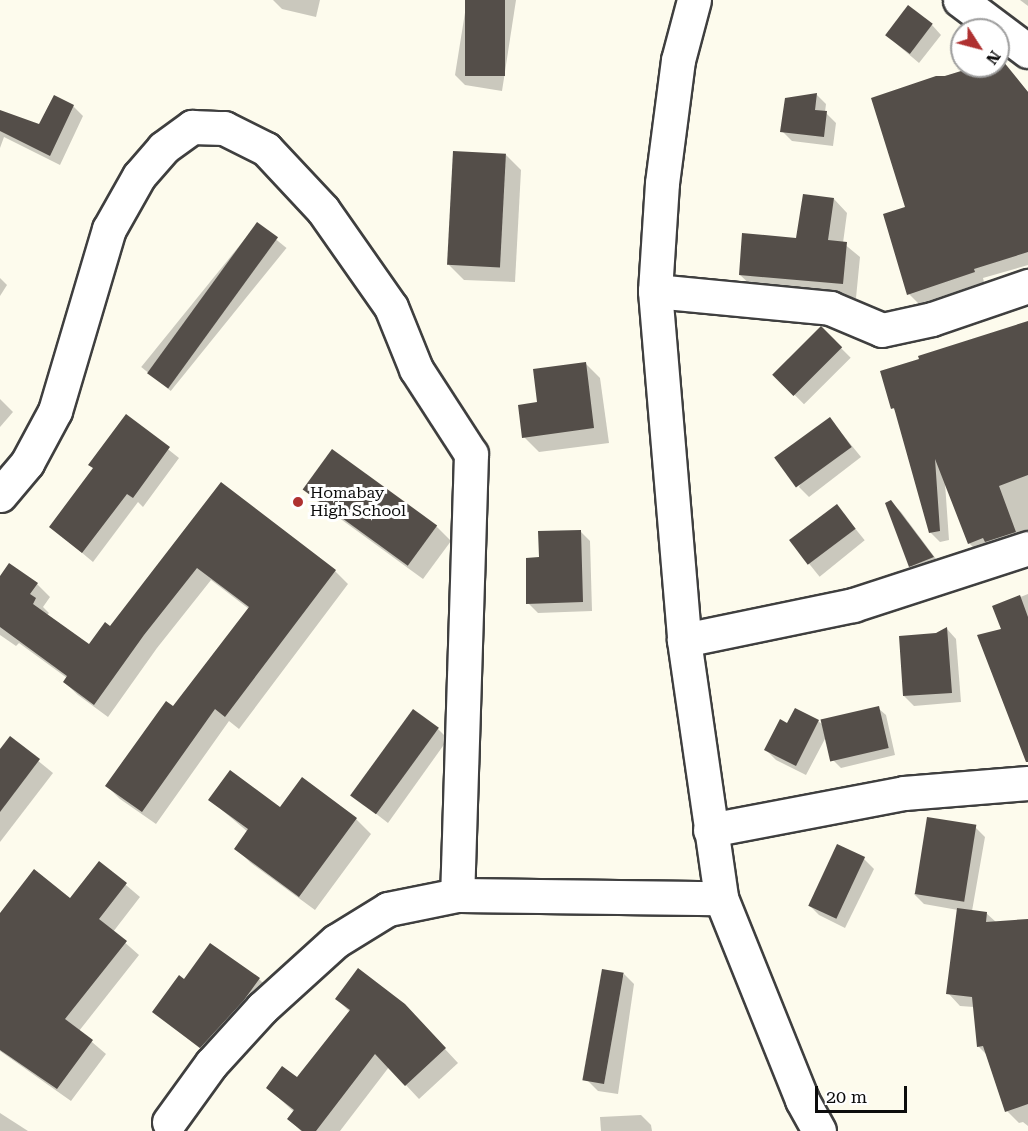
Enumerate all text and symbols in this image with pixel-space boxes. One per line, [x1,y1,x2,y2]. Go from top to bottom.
north arrow [950,18,1010,78]
text: N [982,47,1005,68]
place label: Homabay High School [310,483,406,521]
marker: Homabay High School [291,495,305,509]
scale bar [818,1074,910,1112]
text: 20 m [826,1086,867,1107]

